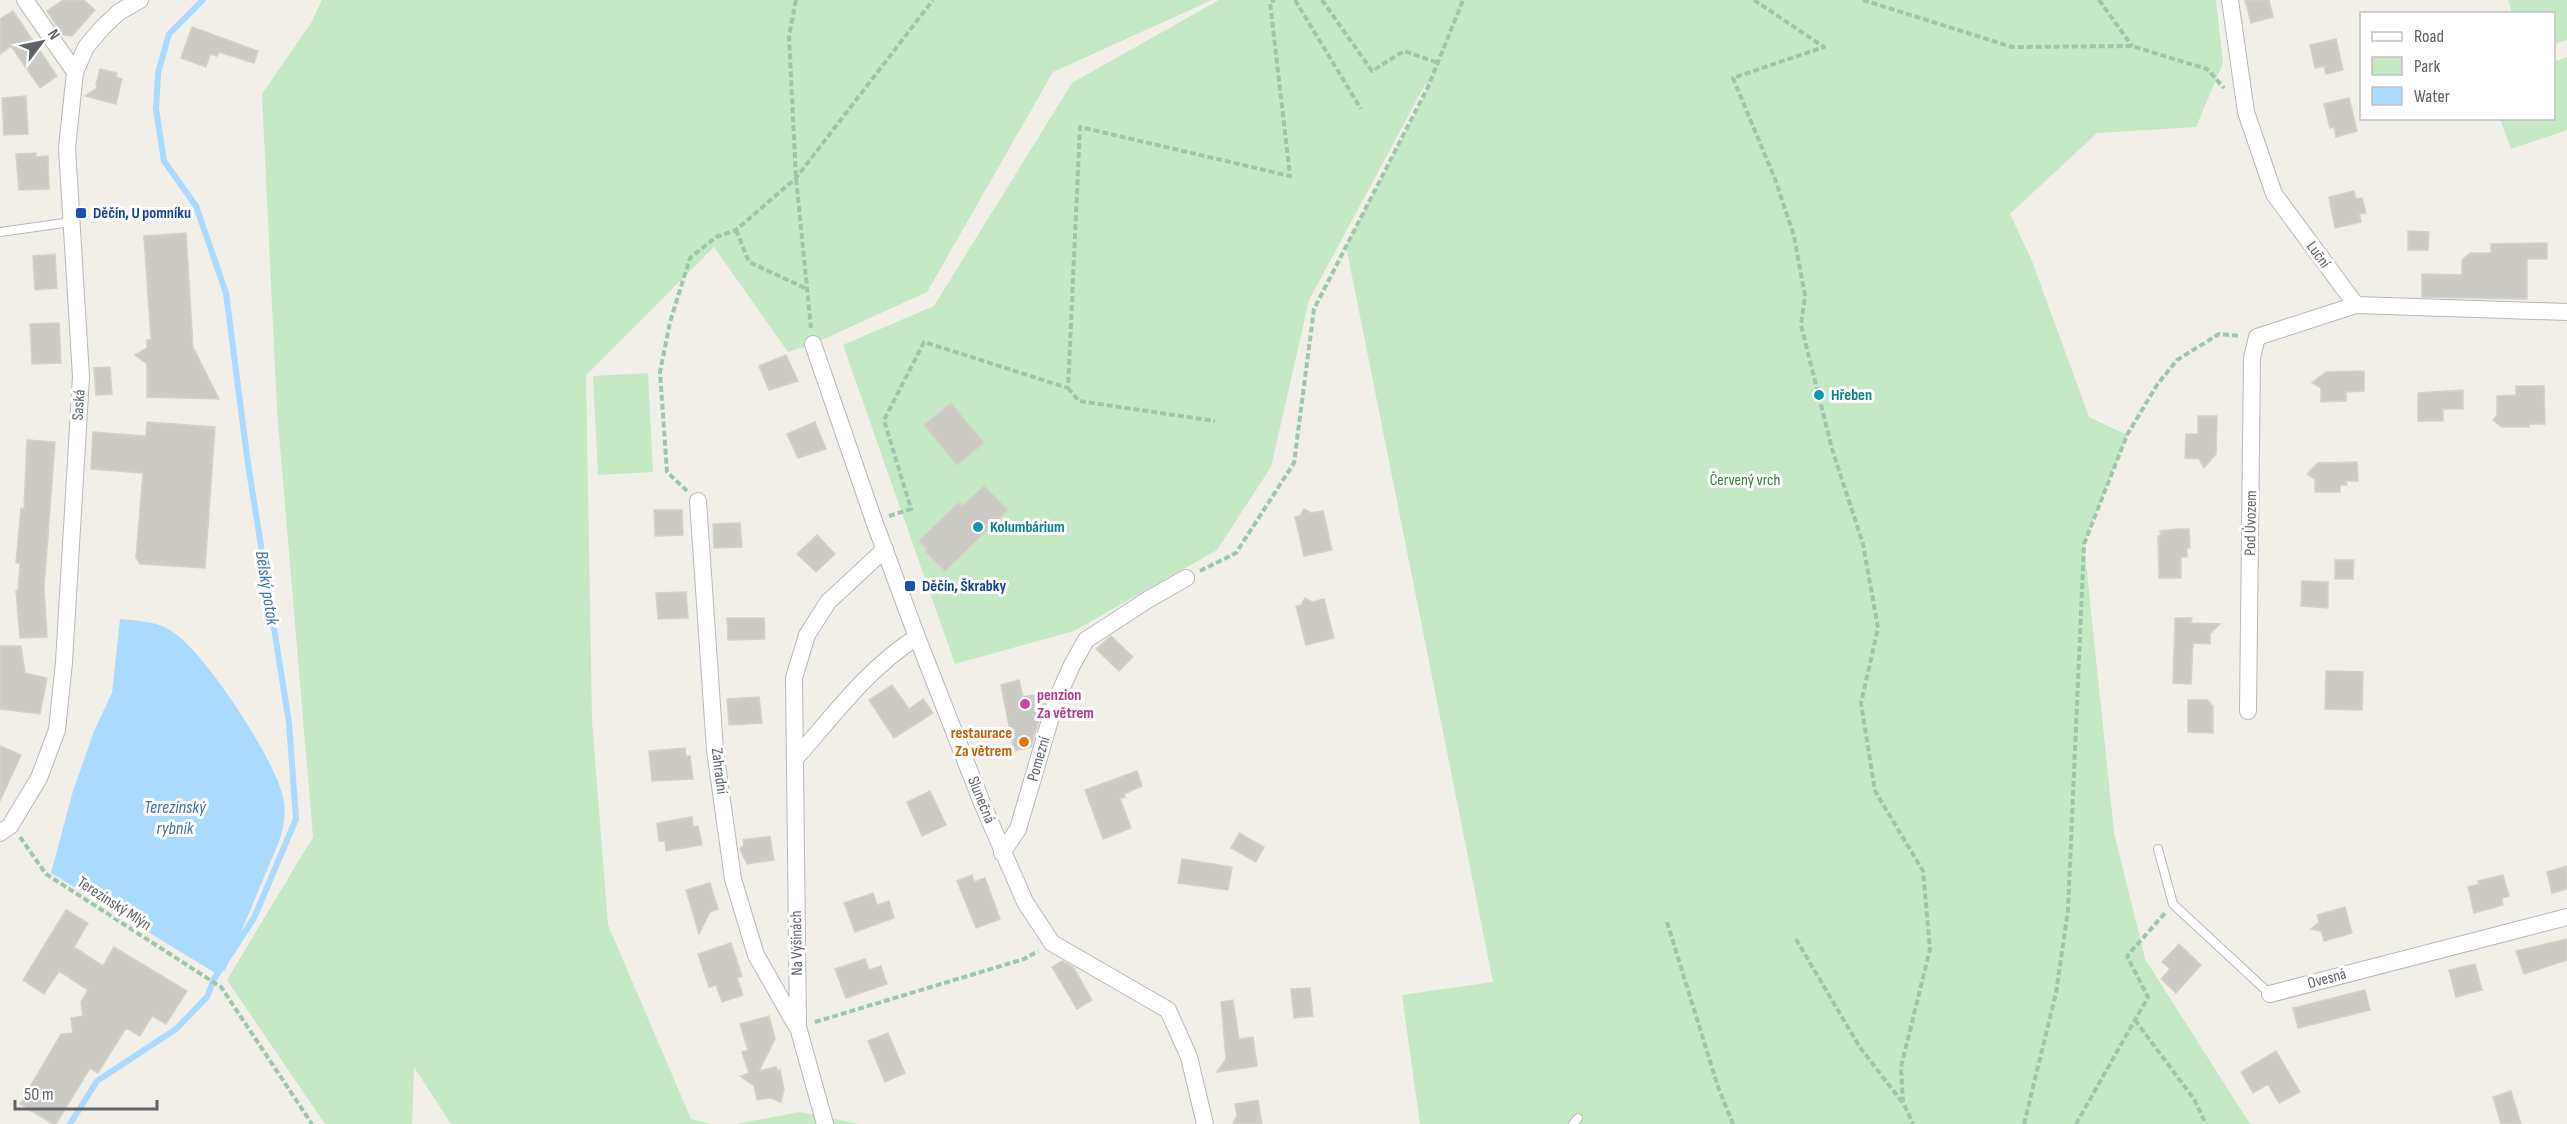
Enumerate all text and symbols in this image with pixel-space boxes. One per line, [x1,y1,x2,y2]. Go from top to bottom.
north arrow [12,12,72,72]
legend [2360,12,2555,120]
text: N [43,26,64,44]
text: Road [2414,26,2444,47]
text: Park [2414,56,2440,77]
text: Water [2414,86,2450,107]
place label: Děčín, U pomníku [93,204,191,223]
marker: Děčín, U pomníku [74,206,88,220]
street label: Luční [2302,238,2334,272]
place label: Hřeben [1831,386,1872,405]
marker: Hřeben [1812,388,1826,402]
street label: Saská [68,389,90,421]
park label: Červený vrch [1710,471,1780,490]
street label: Pod Úvozem [2241,490,2261,556]
place label: Kolumbárium [990,518,1065,537]
marker: Kolumbárium [971,520,985,534]
water label: Bělský potok [251,549,283,628]
place label: Děčín, Škrabky [922,577,1006,596]
marker: Děčín, Škrabky [903,579,917,593]
place label: penzion Za větrem [1037,686,1094,723]
marker: penzion Za větrem [1018,697,1032,711]
place label: restaurace Za větrem [951,724,1012,761]
street label: Pomezní [1024,734,1054,784]
marker: restaurace Za větrem [1017,735,1031,749]
street label: Zahradní [707,747,731,795]
street label: Slunečná [963,774,999,826]
water label: Terezínský rybník [144,797,207,839]
street label: Terezínský Mlýn [73,873,155,935]
street label: Na Výšinách [787,910,807,976]
street label: Ovesná [2306,965,2348,993]
scale bar [15,1073,158,1111]
text: 50 m [24,1084,54,1105]

